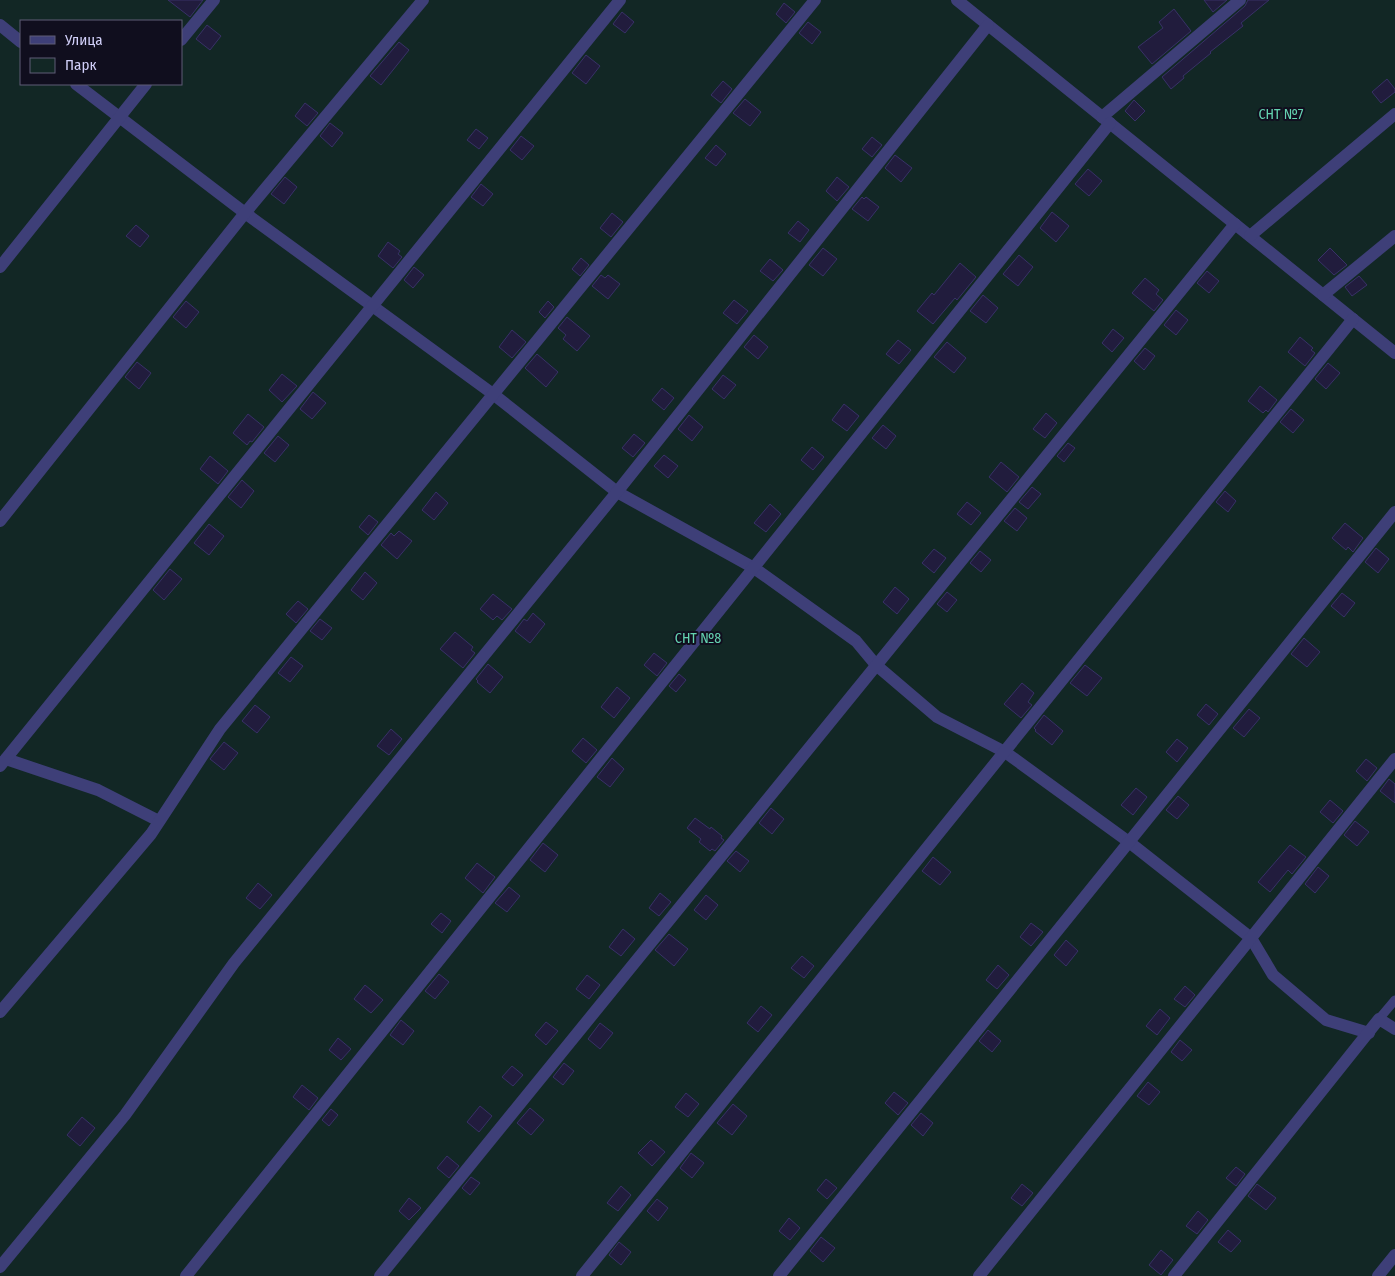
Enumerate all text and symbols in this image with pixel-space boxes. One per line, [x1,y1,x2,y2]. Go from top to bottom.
legend [20,20,182,85]
text: Улица [64,31,103,49]
text: Парк [65,56,96,74]
park label: СНТ №7 [1259,106,1304,123]
park label: СНТ №8 [675,630,721,647]

